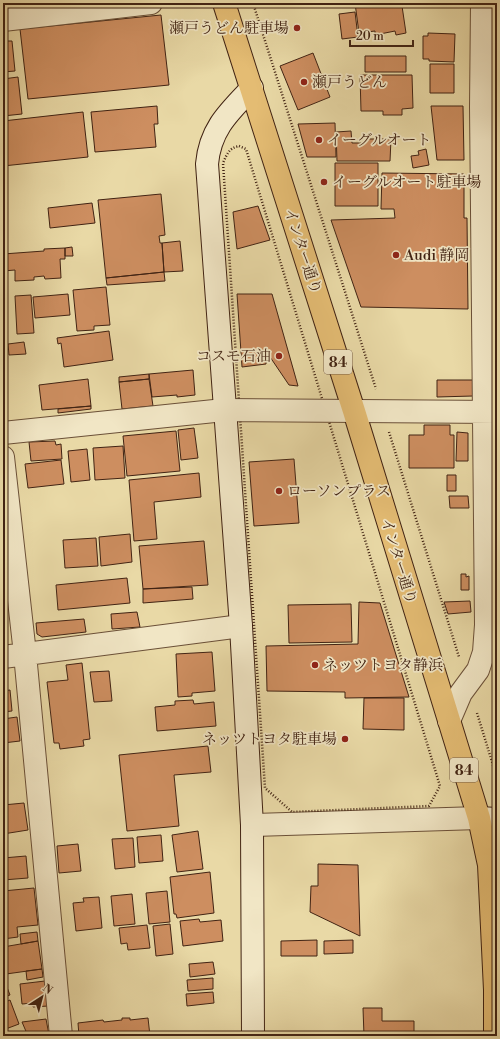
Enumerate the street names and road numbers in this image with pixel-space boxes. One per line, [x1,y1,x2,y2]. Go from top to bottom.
street label: インター通り [280,206,325,297]
road number: 84 [324,350,352,374]
street label: インター通り [376,516,421,607]
road number: 84 [450,758,478,782]

